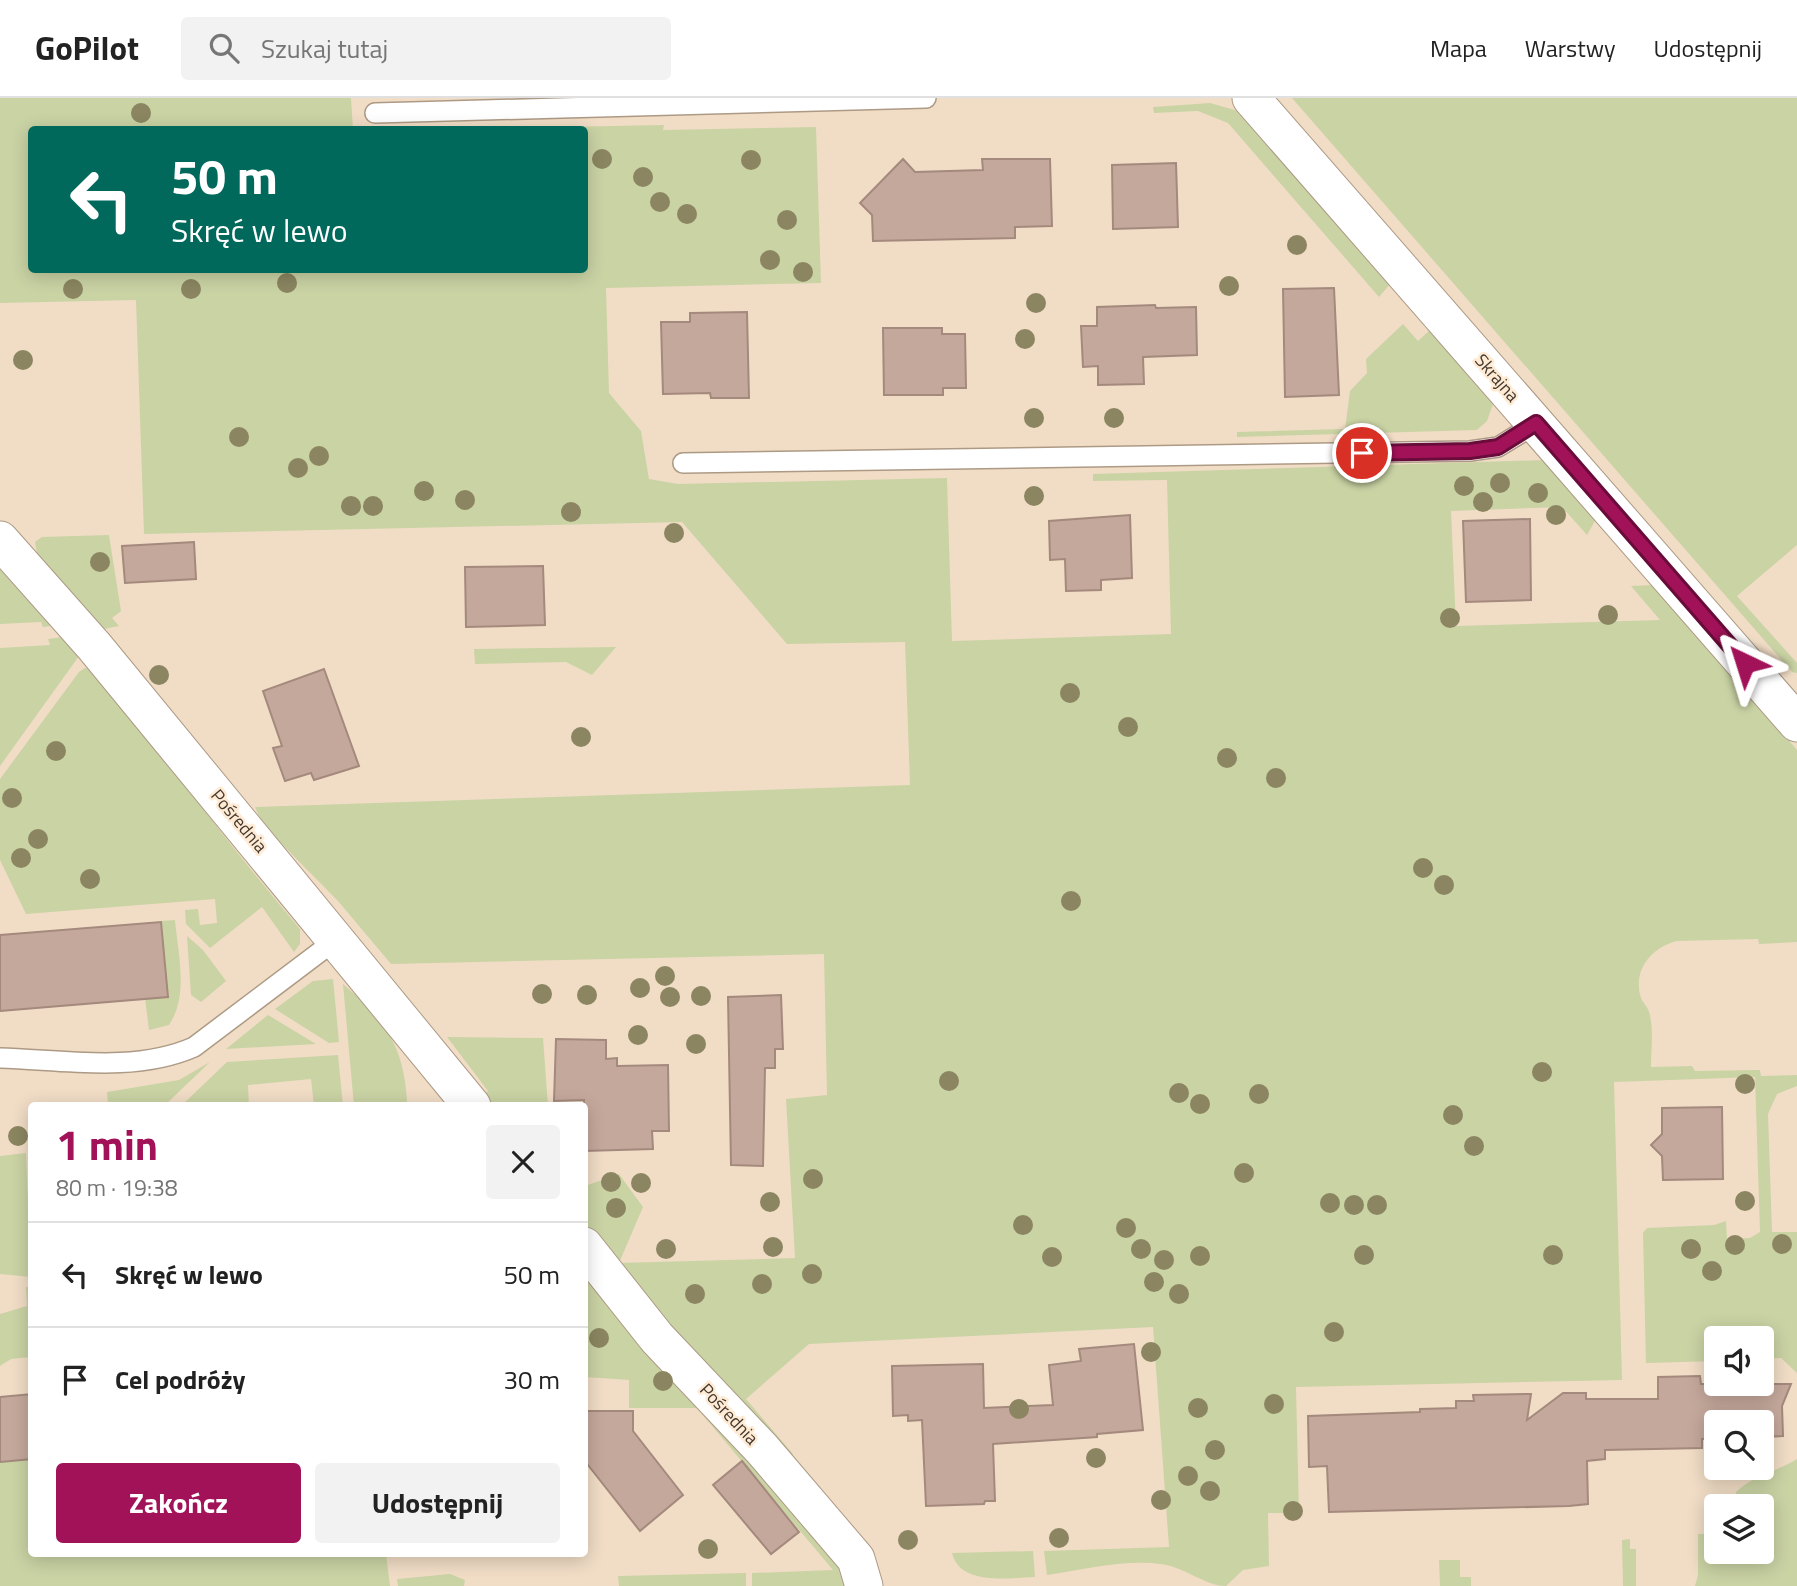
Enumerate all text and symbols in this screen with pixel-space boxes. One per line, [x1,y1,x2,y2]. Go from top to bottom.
search box [181,17,671,80]
text: GoPilot [35,23,139,73]
icon: search [205,29,243,67]
text: Szukaj tutaj [261,29,388,68]
text: Mapa [1430,30,1487,66]
text: Warstwy [1525,30,1616,66]
text: Udostępnij [1654,30,1762,66]
text: 50 m [171,138,278,213]
icon: left [56,154,147,245]
text: Skręć w lewo [171,206,348,254]
street label: Skrajna [1469,348,1526,408]
pin [1332,423,1392,483]
icon: arrive [1343,434,1381,472]
position arrow [1708,626,1782,700]
street label: Pośrednia [205,783,274,858]
text: 1 min [56,1112,158,1176]
button: close [486,1125,560,1199]
text: 80 m · 19:38 [56,1170,178,1205]
text: Skręć w lewo [115,1255,263,1294]
text: 50 m [503,1255,560,1294]
icon: left [56,1256,94,1294]
map controls [1704,1326,1774,1564]
button: sound [1704,1326,1774,1396]
text: Cel podróży [115,1360,245,1399]
text: 30 m [503,1360,560,1399]
icon: arrive [56,1361,94,1399]
street label: Pośrednia [694,1377,765,1451]
button: search [1704,1410,1774,1480]
button: Zakończ [56,1463,301,1543]
button: Udostępnij [315,1463,560,1543]
button: layers [1704,1494,1774,1564]

